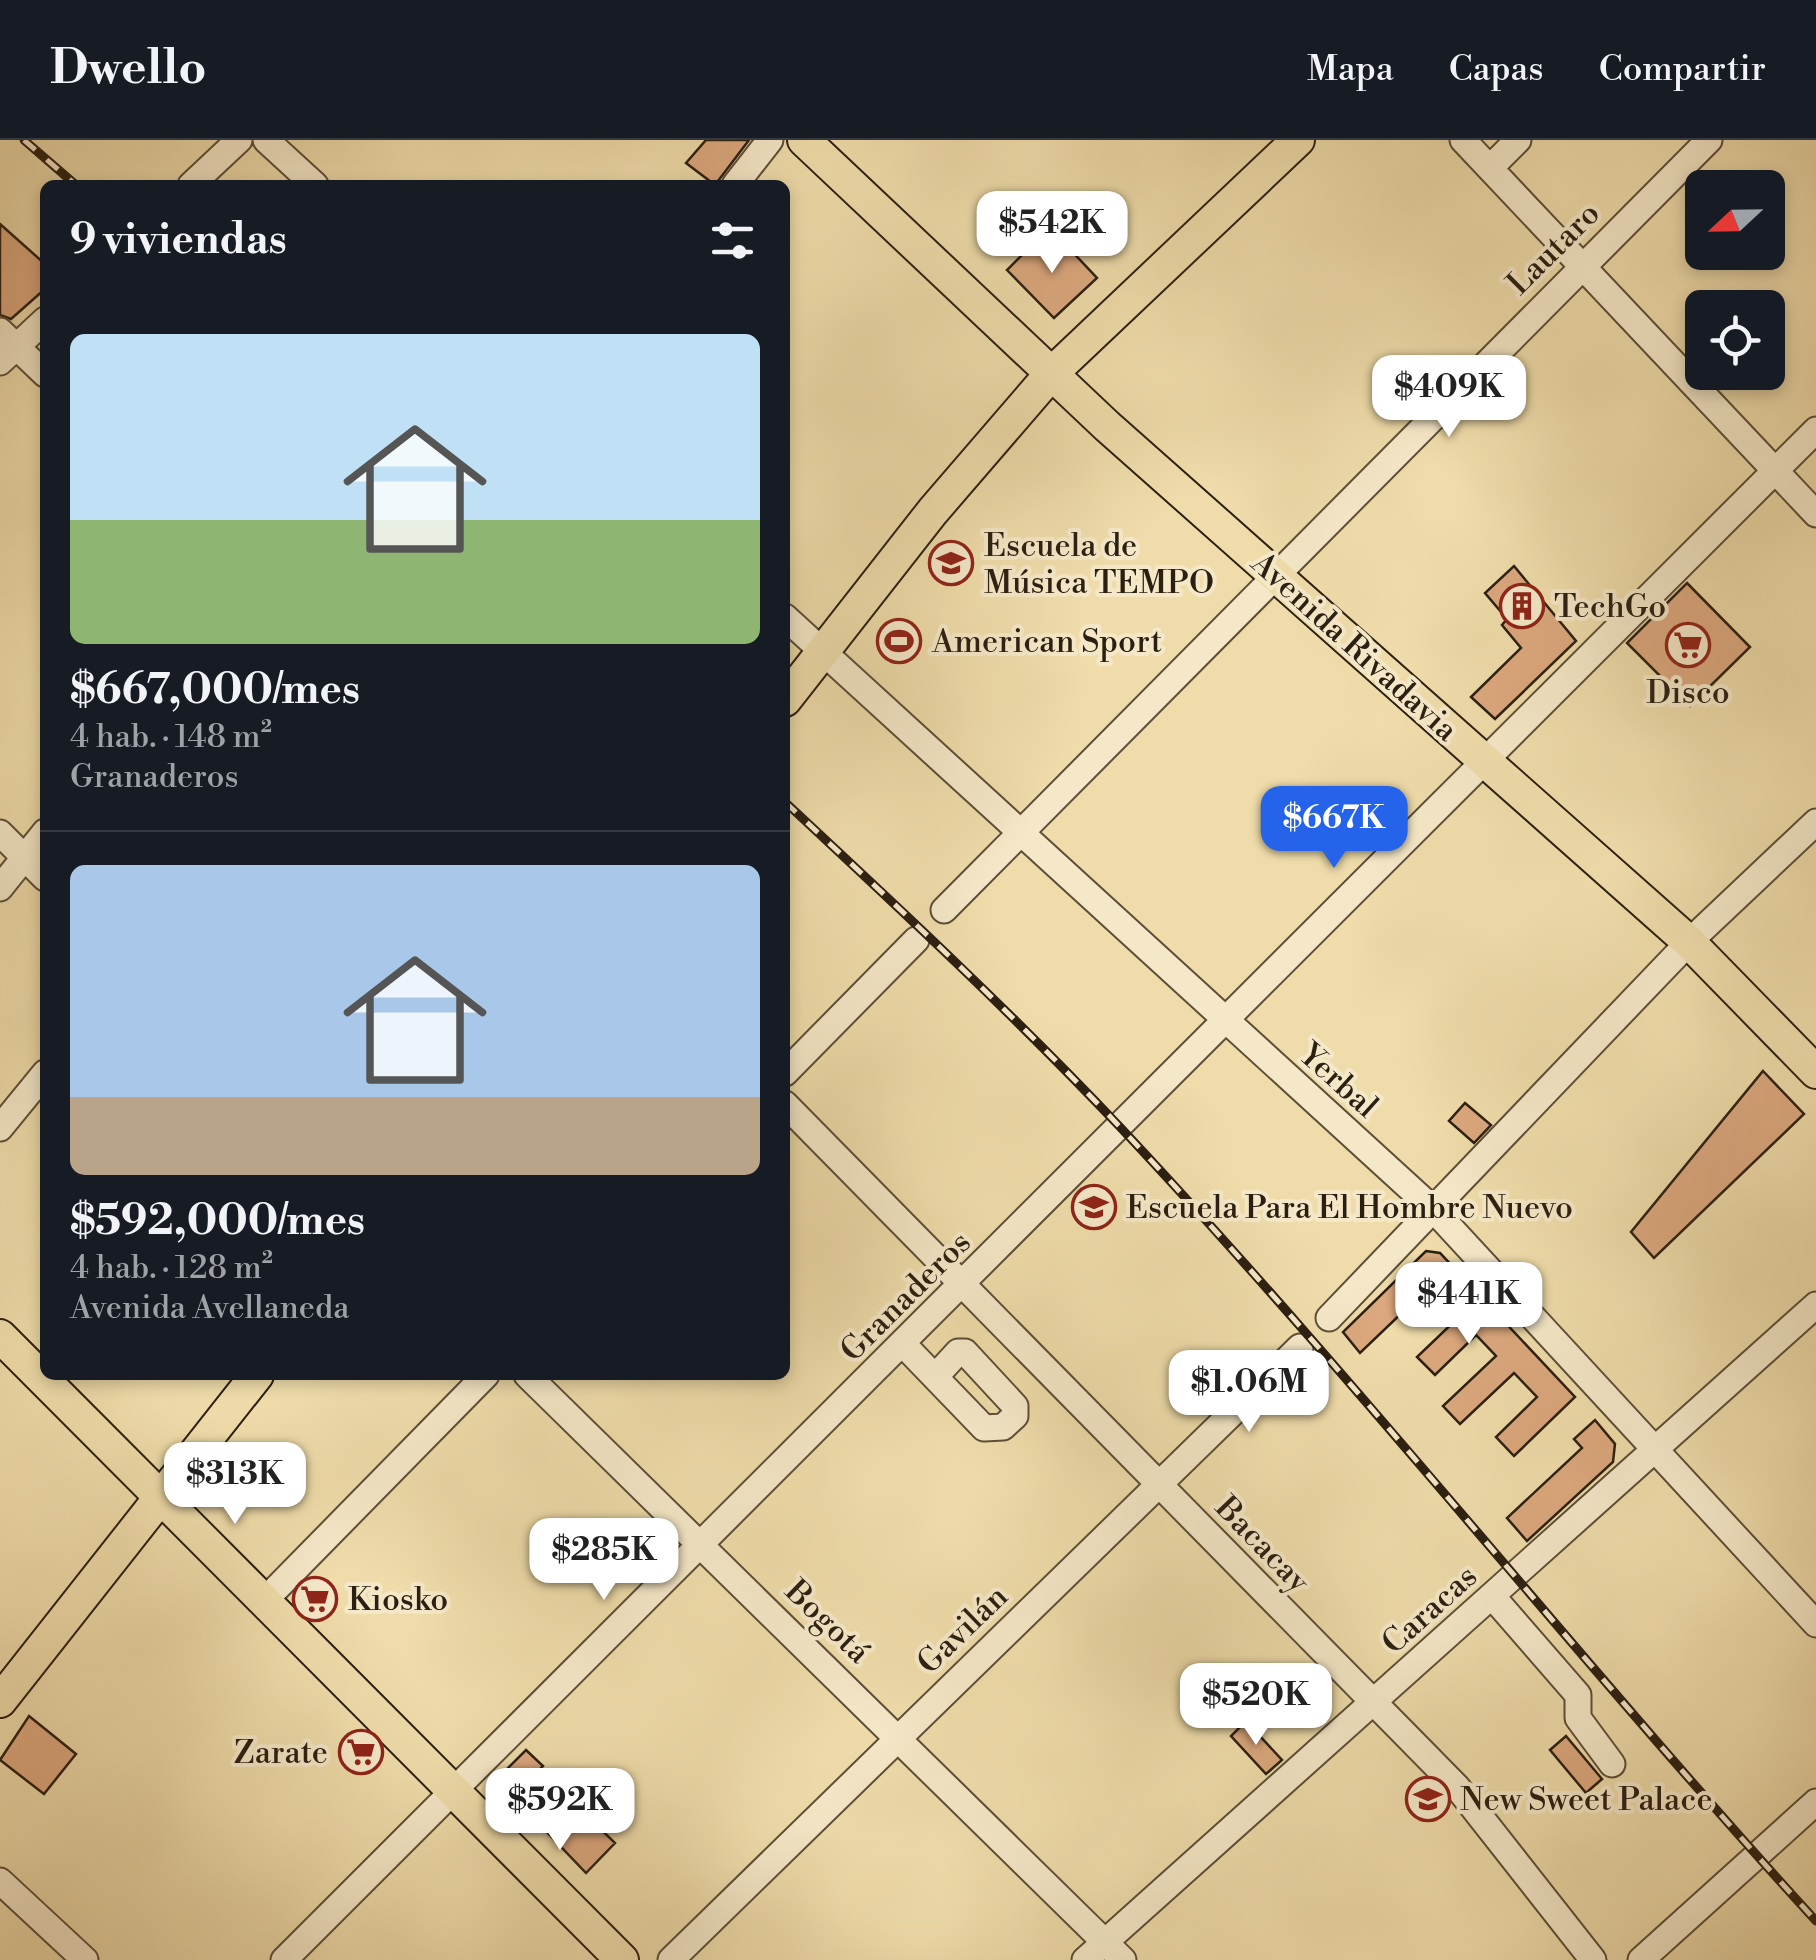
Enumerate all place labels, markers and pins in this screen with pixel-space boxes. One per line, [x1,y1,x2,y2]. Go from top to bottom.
pin: $542K [982,191,1122,276]
pin: $409K [1379,355,1519,440]
place label: Escuela de Música TEMPO [984,526,1214,603]
school or university icon: Escuela de Música TEMPO [928,540,974,586]
building icon: TechGo [1499,583,1545,629]
place label: TechGo [1554,587,1666,627]
sports icon: American Sport [876,618,922,664]
place label: American Sport [931,622,1162,662]
supermarket icon: Disco [1665,622,1711,668]
place label: Disco [1646,673,1730,713]
pin: $667K [1264,786,1404,871]
school or university icon: Escuela Para El Hombre Nuevo [1071,1184,1117,1230]
place label: Escuela Para El Hombre Nuevo [1126,1188,1573,1228]
pin: $441K [1399,1262,1539,1347]
pin: $1.06M [1168,1350,1330,1435]
pin: $313K [165,1442,305,1527]
pin: $285K [534,1518,674,1603]
supermarket icon: Kiosko [292,1576,338,1622]
place label: Kiosko [348,1580,448,1620]
pin: $520K [1186,1663,1326,1748]
supermarket icon: Zarate [338,1729,384,1775]
place label: Zarate [234,1733,328,1773]
pin: $592K [490,1768,630,1853]
school or university icon: New Sweet Palace [1405,1776,1451,1822]
place label: New Sweet Palace [1460,1780,1713,1820]

